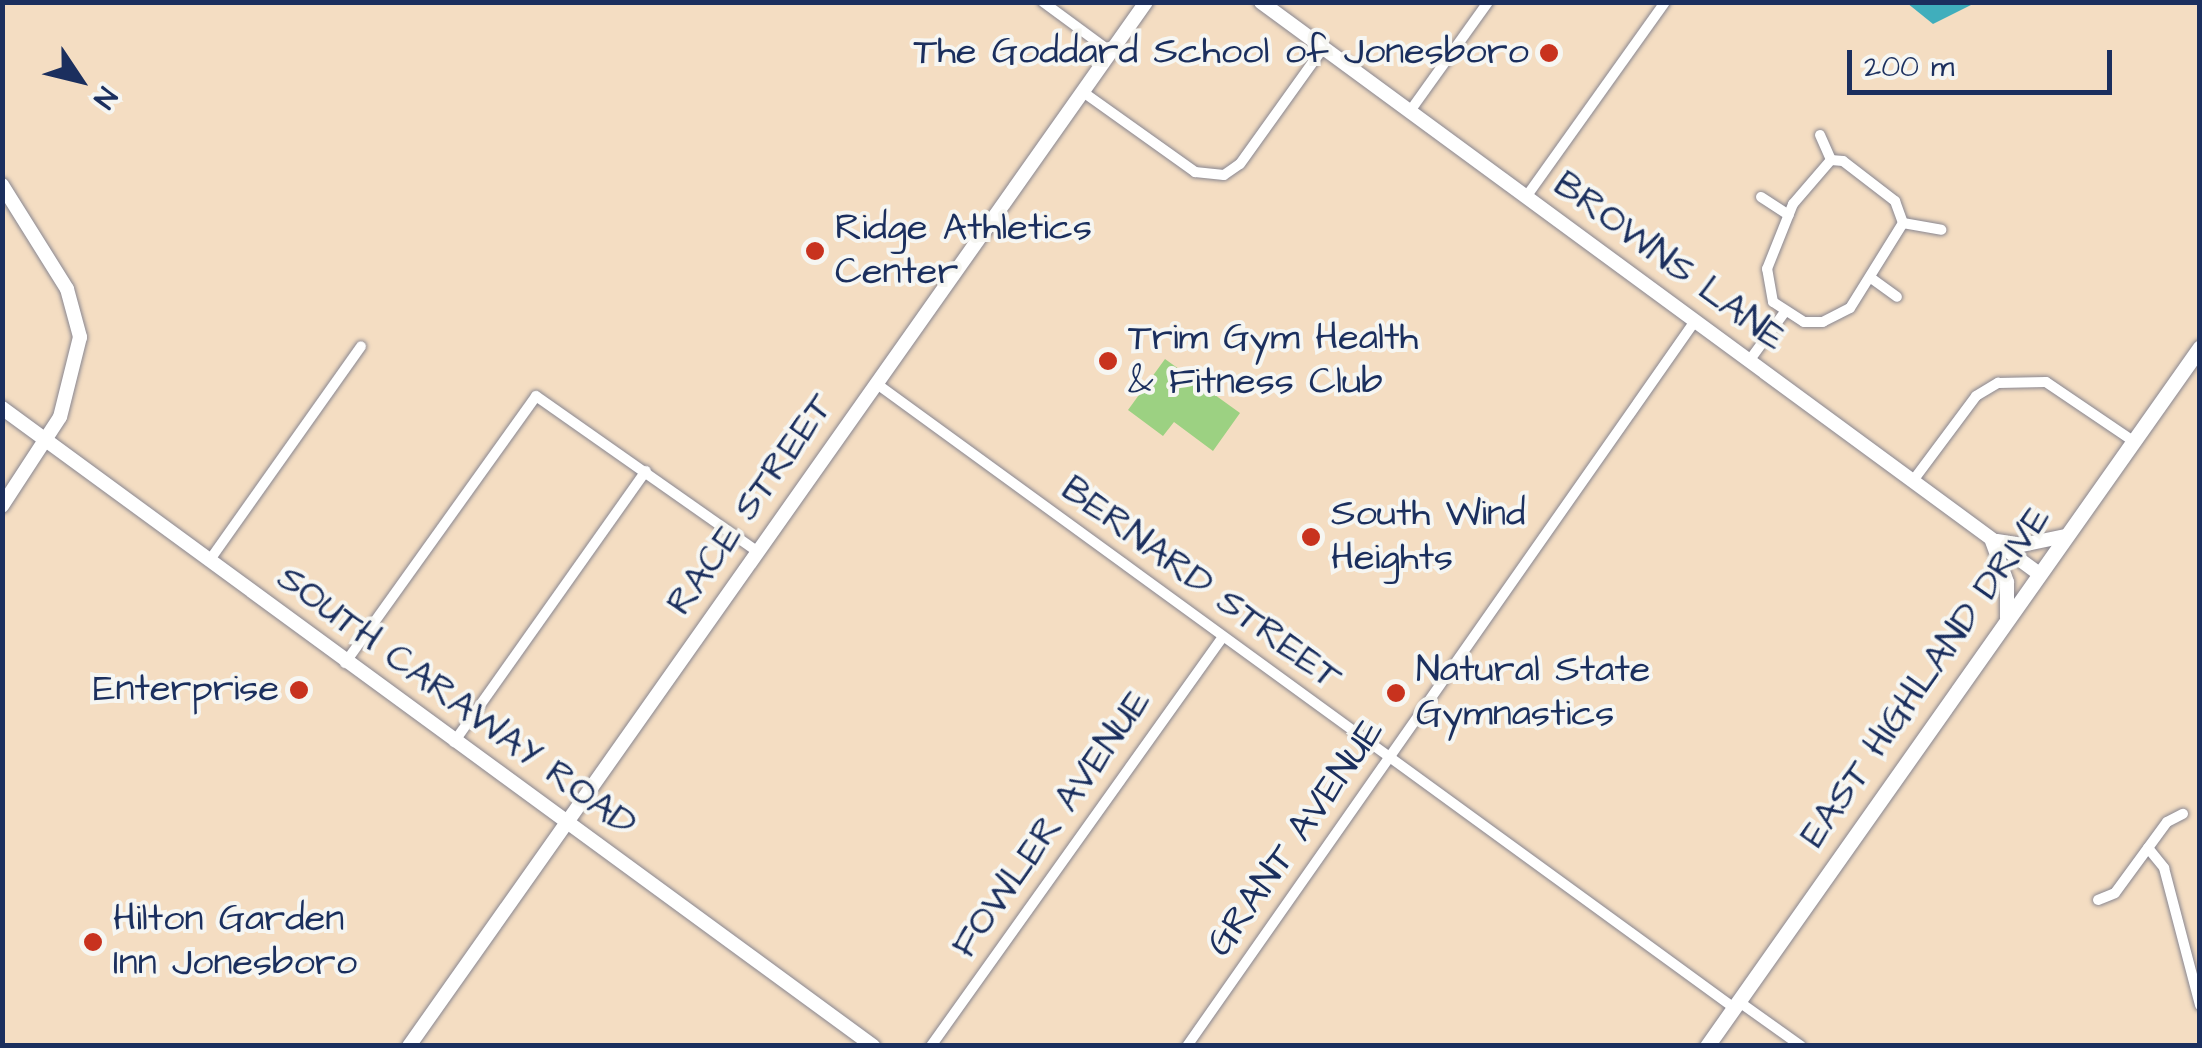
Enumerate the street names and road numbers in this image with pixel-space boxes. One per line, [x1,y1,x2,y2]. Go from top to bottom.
street label: BROWNS LANE [1544,163,1794,361]
street label: RACE STREET [658,385,844,625]
street label: BERNARD STREET [1052,467,1350,701]
street label: EAST HIGHLAND DRIVE [1791,497,2061,857]
street label: SOUTH CARAWAY ROAD [267,556,645,848]
street label: FOWLER AVENUE [942,681,1162,967]
street label: GRANT AVENUE [1197,711,1395,965]

